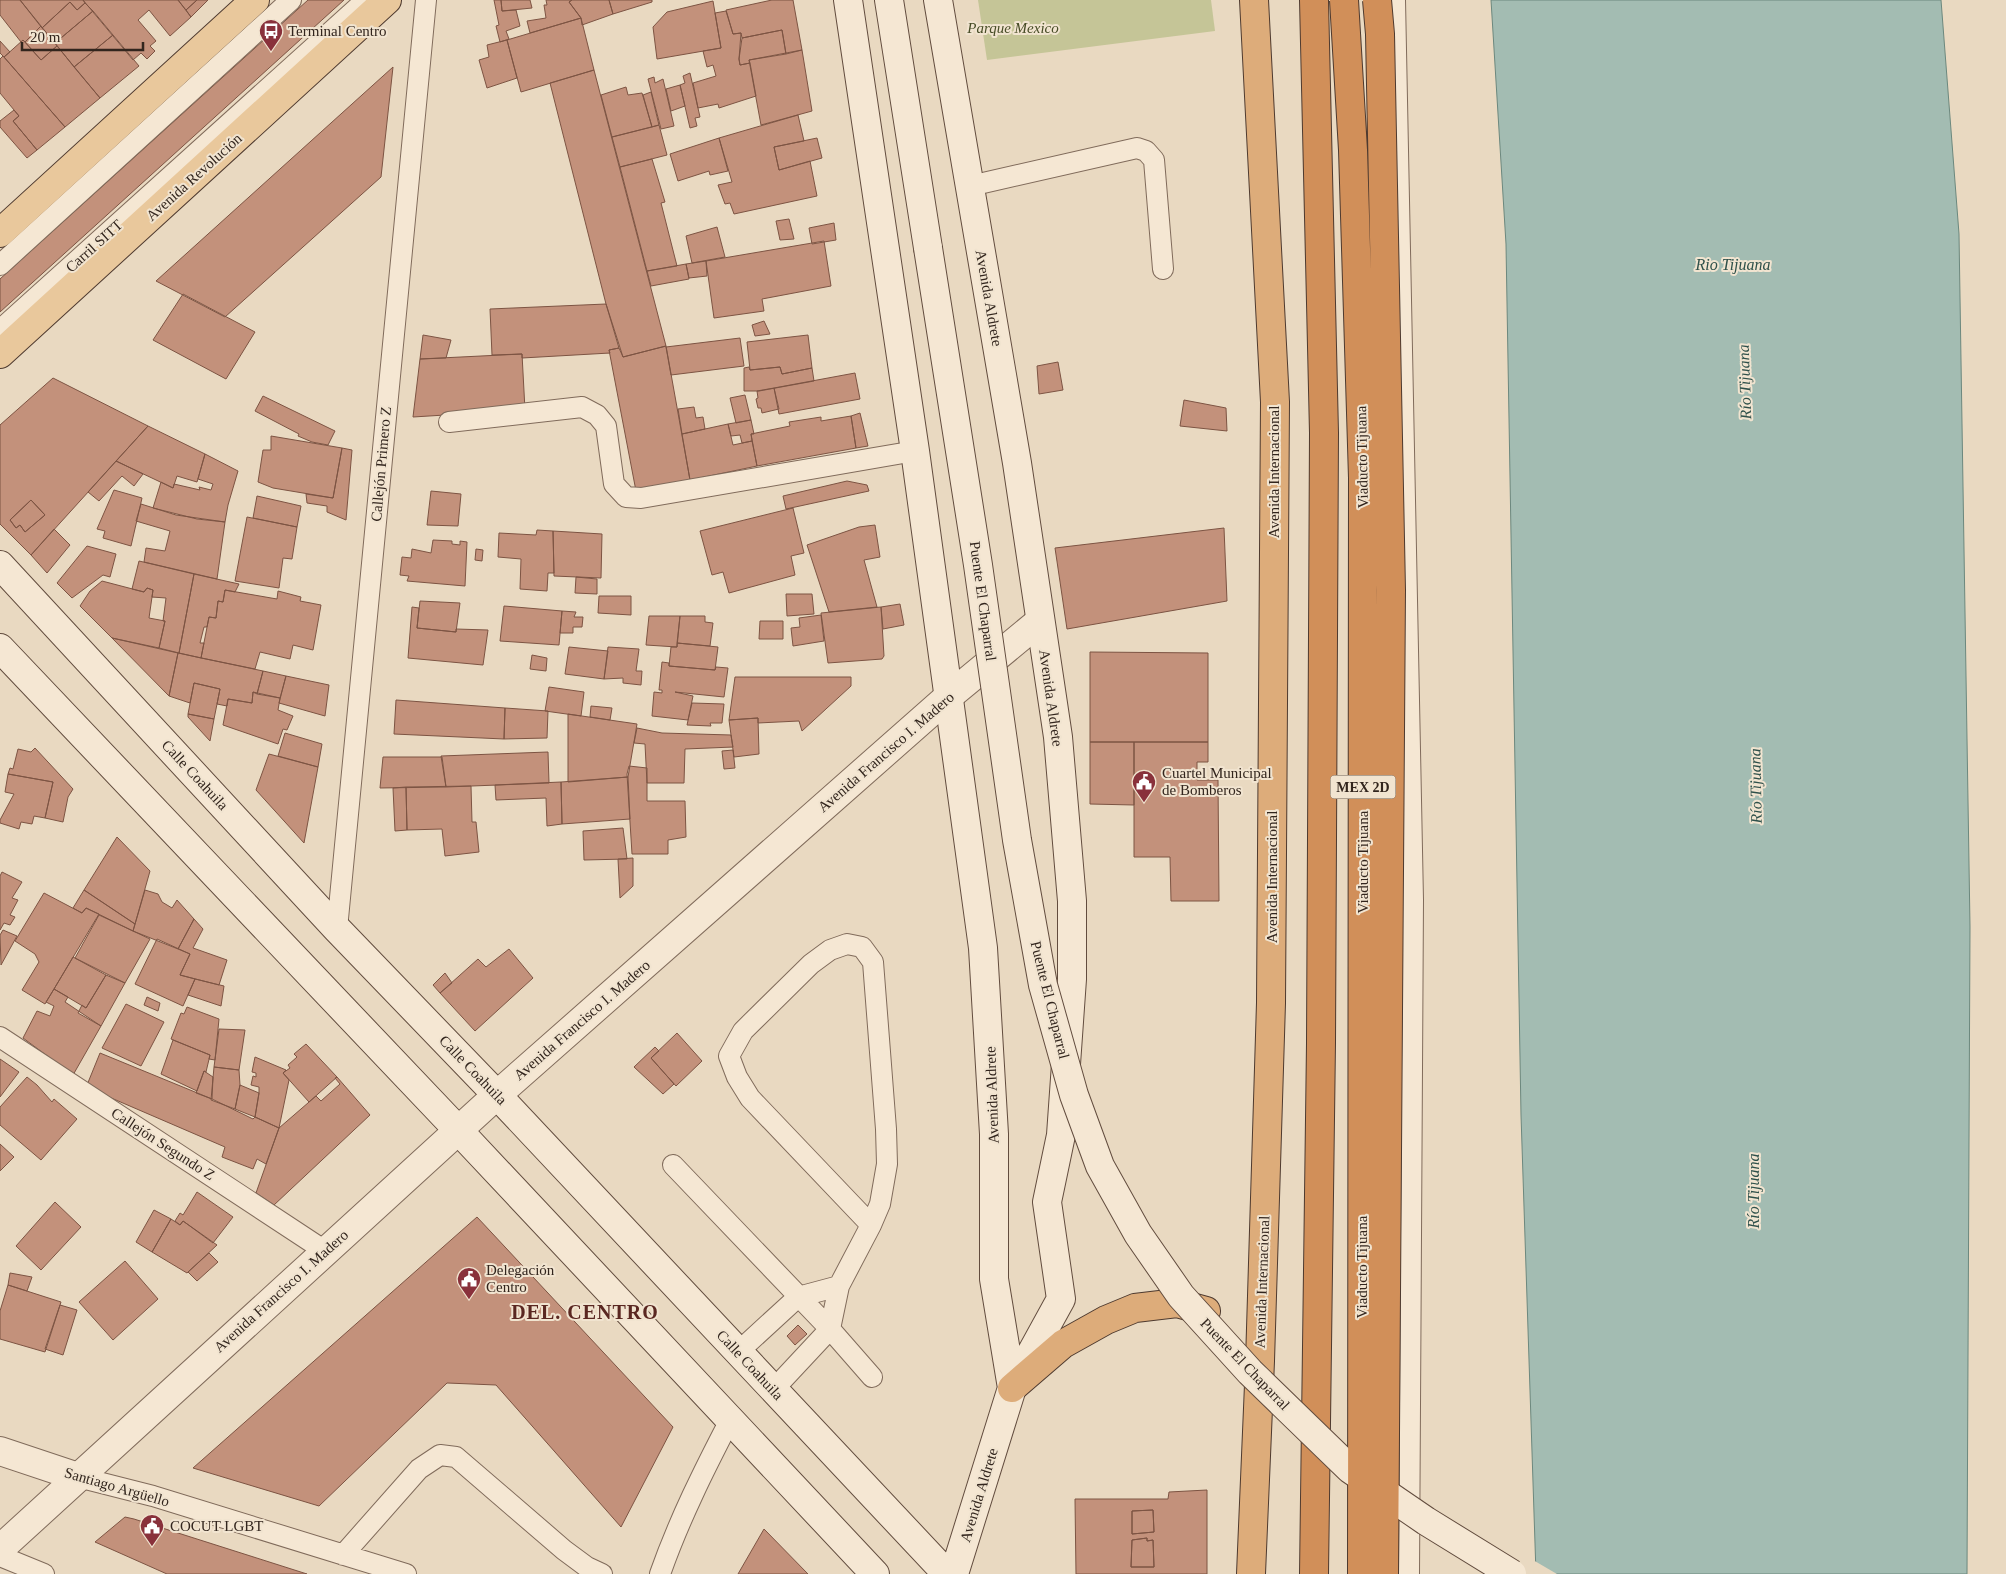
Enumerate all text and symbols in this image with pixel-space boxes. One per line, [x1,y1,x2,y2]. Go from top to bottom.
bus stop icon: Terminal Centro [258,18,284,52]
scale bar [22,20,144,52]
park label: Parque Mexico [966,20,1059,36]
place label: Terminal Centro [288,23,387,39]
text: 20 m [30,29,61,45]
street label: Avenida Revolución [143,130,245,224]
street label: Carril SITT [62,216,126,276]
street label: Avenida Aldrete [973,249,1005,348]
water label: Rio Tijuana [1694,256,1771,274]
water label: Río Tijuana [1735,344,1755,421]
street label: Viaducto Tijuana [1353,405,1371,509]
street label: Callejón Primero Z [368,406,394,522]
street label: Avenida Internacional [1266,406,1282,538]
street label: Puente El Chaparral [967,540,999,662]
street label: Avenida Aldrete [1036,649,1066,748]
street label: Avenida Francisco I. Madero [815,689,957,815]
street label: Calle Coahuila [159,737,232,813]
water label: Río Tijuana [1746,748,1766,825]
place label: Cuartel Municipal de Bomberos [1162,765,1272,798]
public building icon: Cuartel Municipal de Bomberos [1131,769,1157,803]
road number: MEX 2D [1330,776,1396,799]
street label: Viaducto Tijuana [1355,810,1371,913]
street label: Avenida Internacional [1264,811,1280,943]
street label: Puente El Chaparral [1028,939,1072,1061]
street label: Avenida Francisco I. Madero [511,957,653,1083]
street label: Calle Coahuila [436,1032,510,1108]
street label: Avenida Aldrete [982,1046,1002,1144]
street label: Callejón Segundo Z [108,1105,218,1183]
water label: Río Tijuana [1745,1153,1763,1230]
street label: Avenida Internacional [1252,1215,1272,1349]
street label: Viaducto Tijuana [1354,1215,1370,1318]
street label: Avenida Francisco I. Madero [211,1227,351,1355]
place label: Delegación Centro [486,1262,555,1295]
public building icon: Delegación Centro [456,1266,482,1300]
district label: DEL. CENTRO [511,1301,659,1323]
street label: Puente El Chaparral [1197,1315,1293,1413]
street label: Calle Coahuila [714,1327,787,1403]
street label: Avenida Aldrete [957,1446,1001,1544]
street label: Santiago Argüello [63,1464,171,1510]
public building icon: COCUT LGBT [139,1513,165,1547]
place label: COCUT LGBT [170,1518,263,1534]

